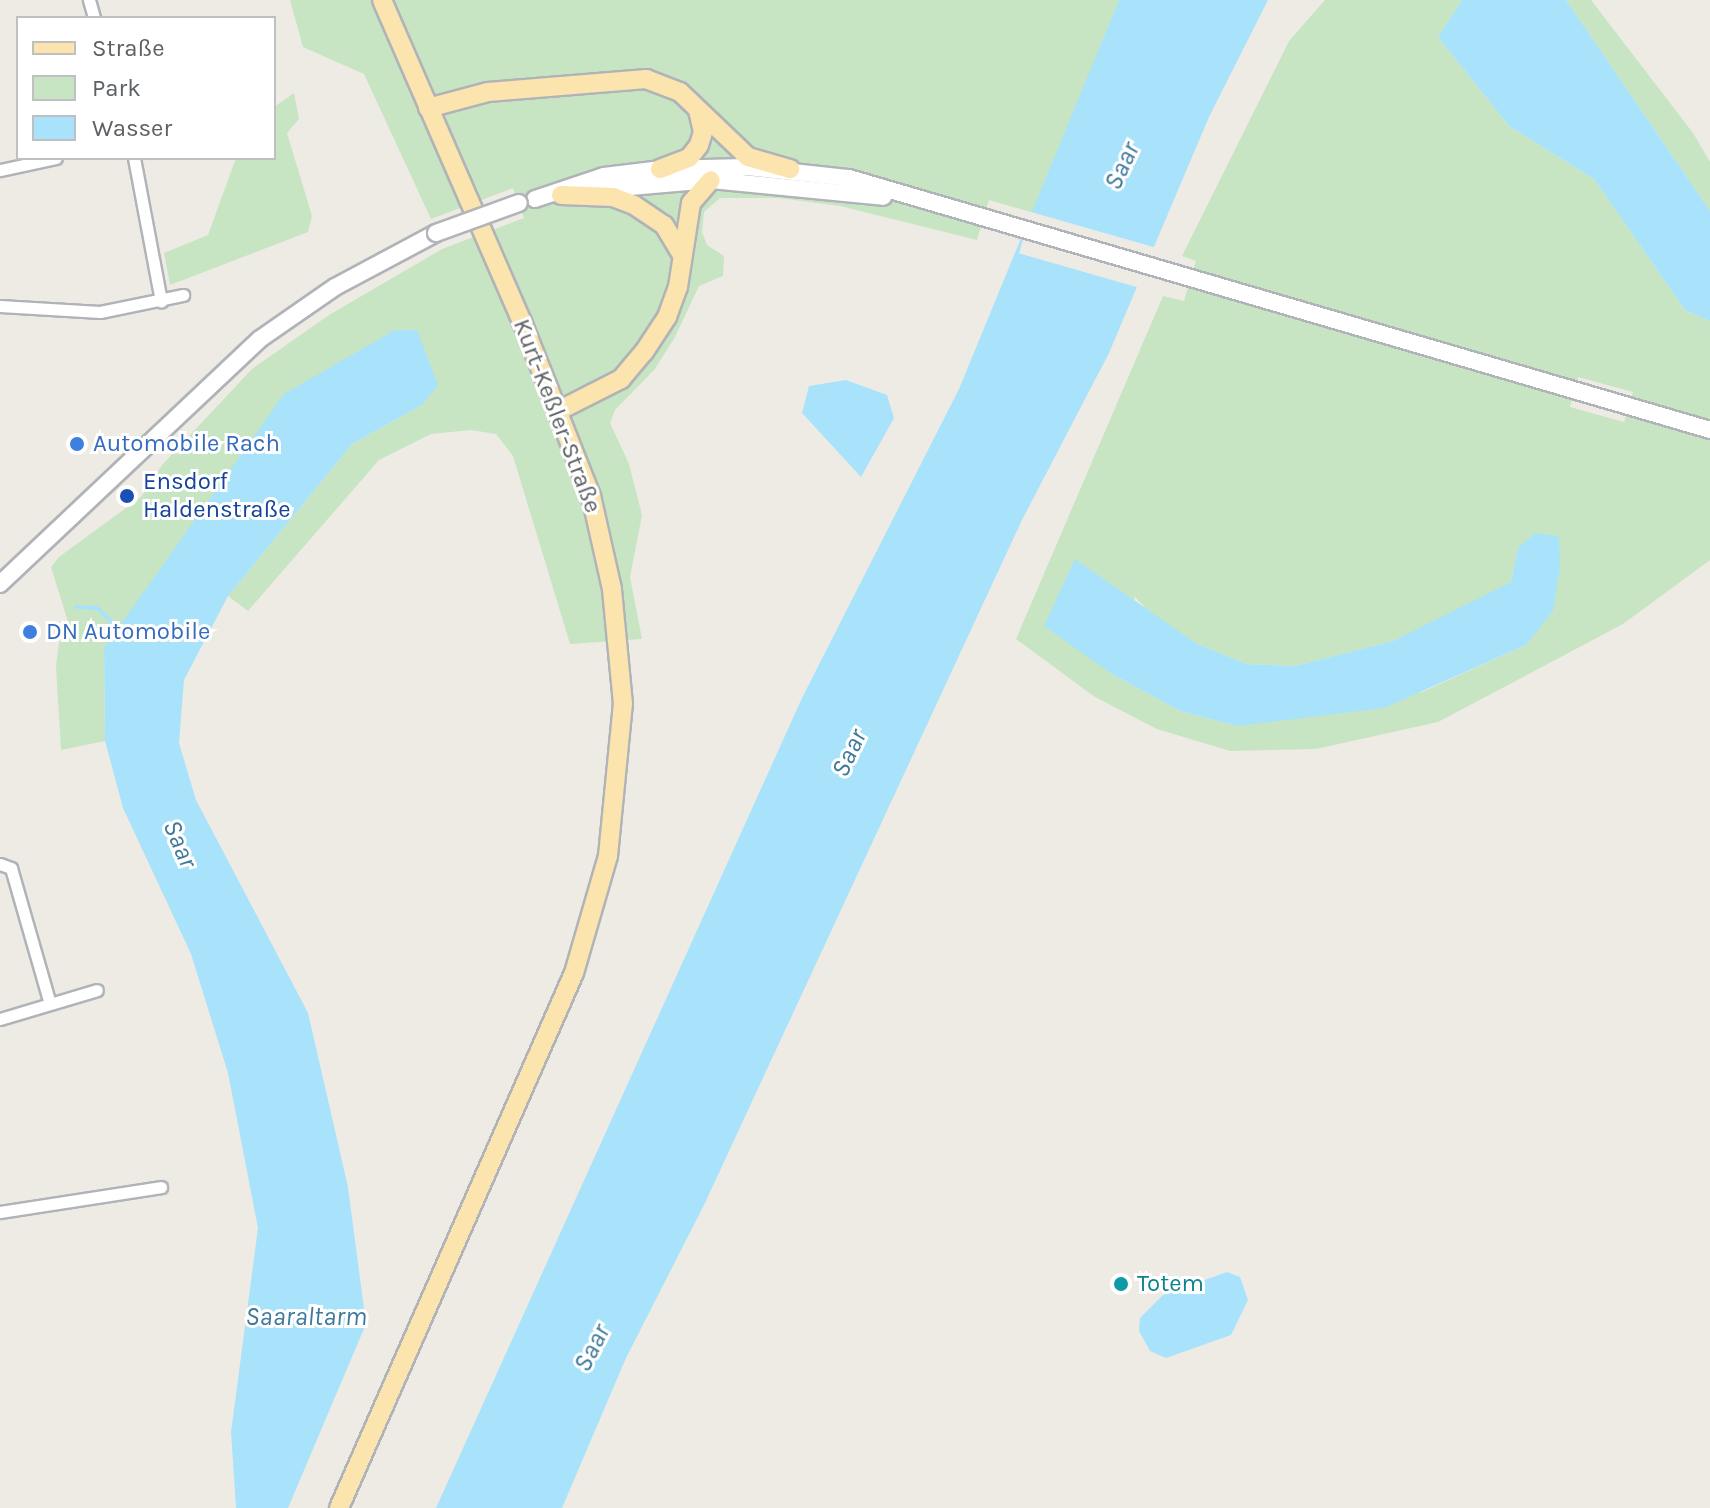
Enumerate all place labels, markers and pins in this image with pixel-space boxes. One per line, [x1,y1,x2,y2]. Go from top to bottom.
place label: Automobile Rach [93,430,280,458]
marker: Automobile Rach [68,435,86,453]
place label: Ensdorf Haldenstraße [143,468,291,524]
marker: Ensdorf Haldenstraße [118,487,136,505]
place label: DN Automobile [46,618,210,646]
marker: DN Automobile [21,623,39,641]
place label: Totem [1137,1270,1204,1298]
marker: Totem [1112,1275,1130,1293]

